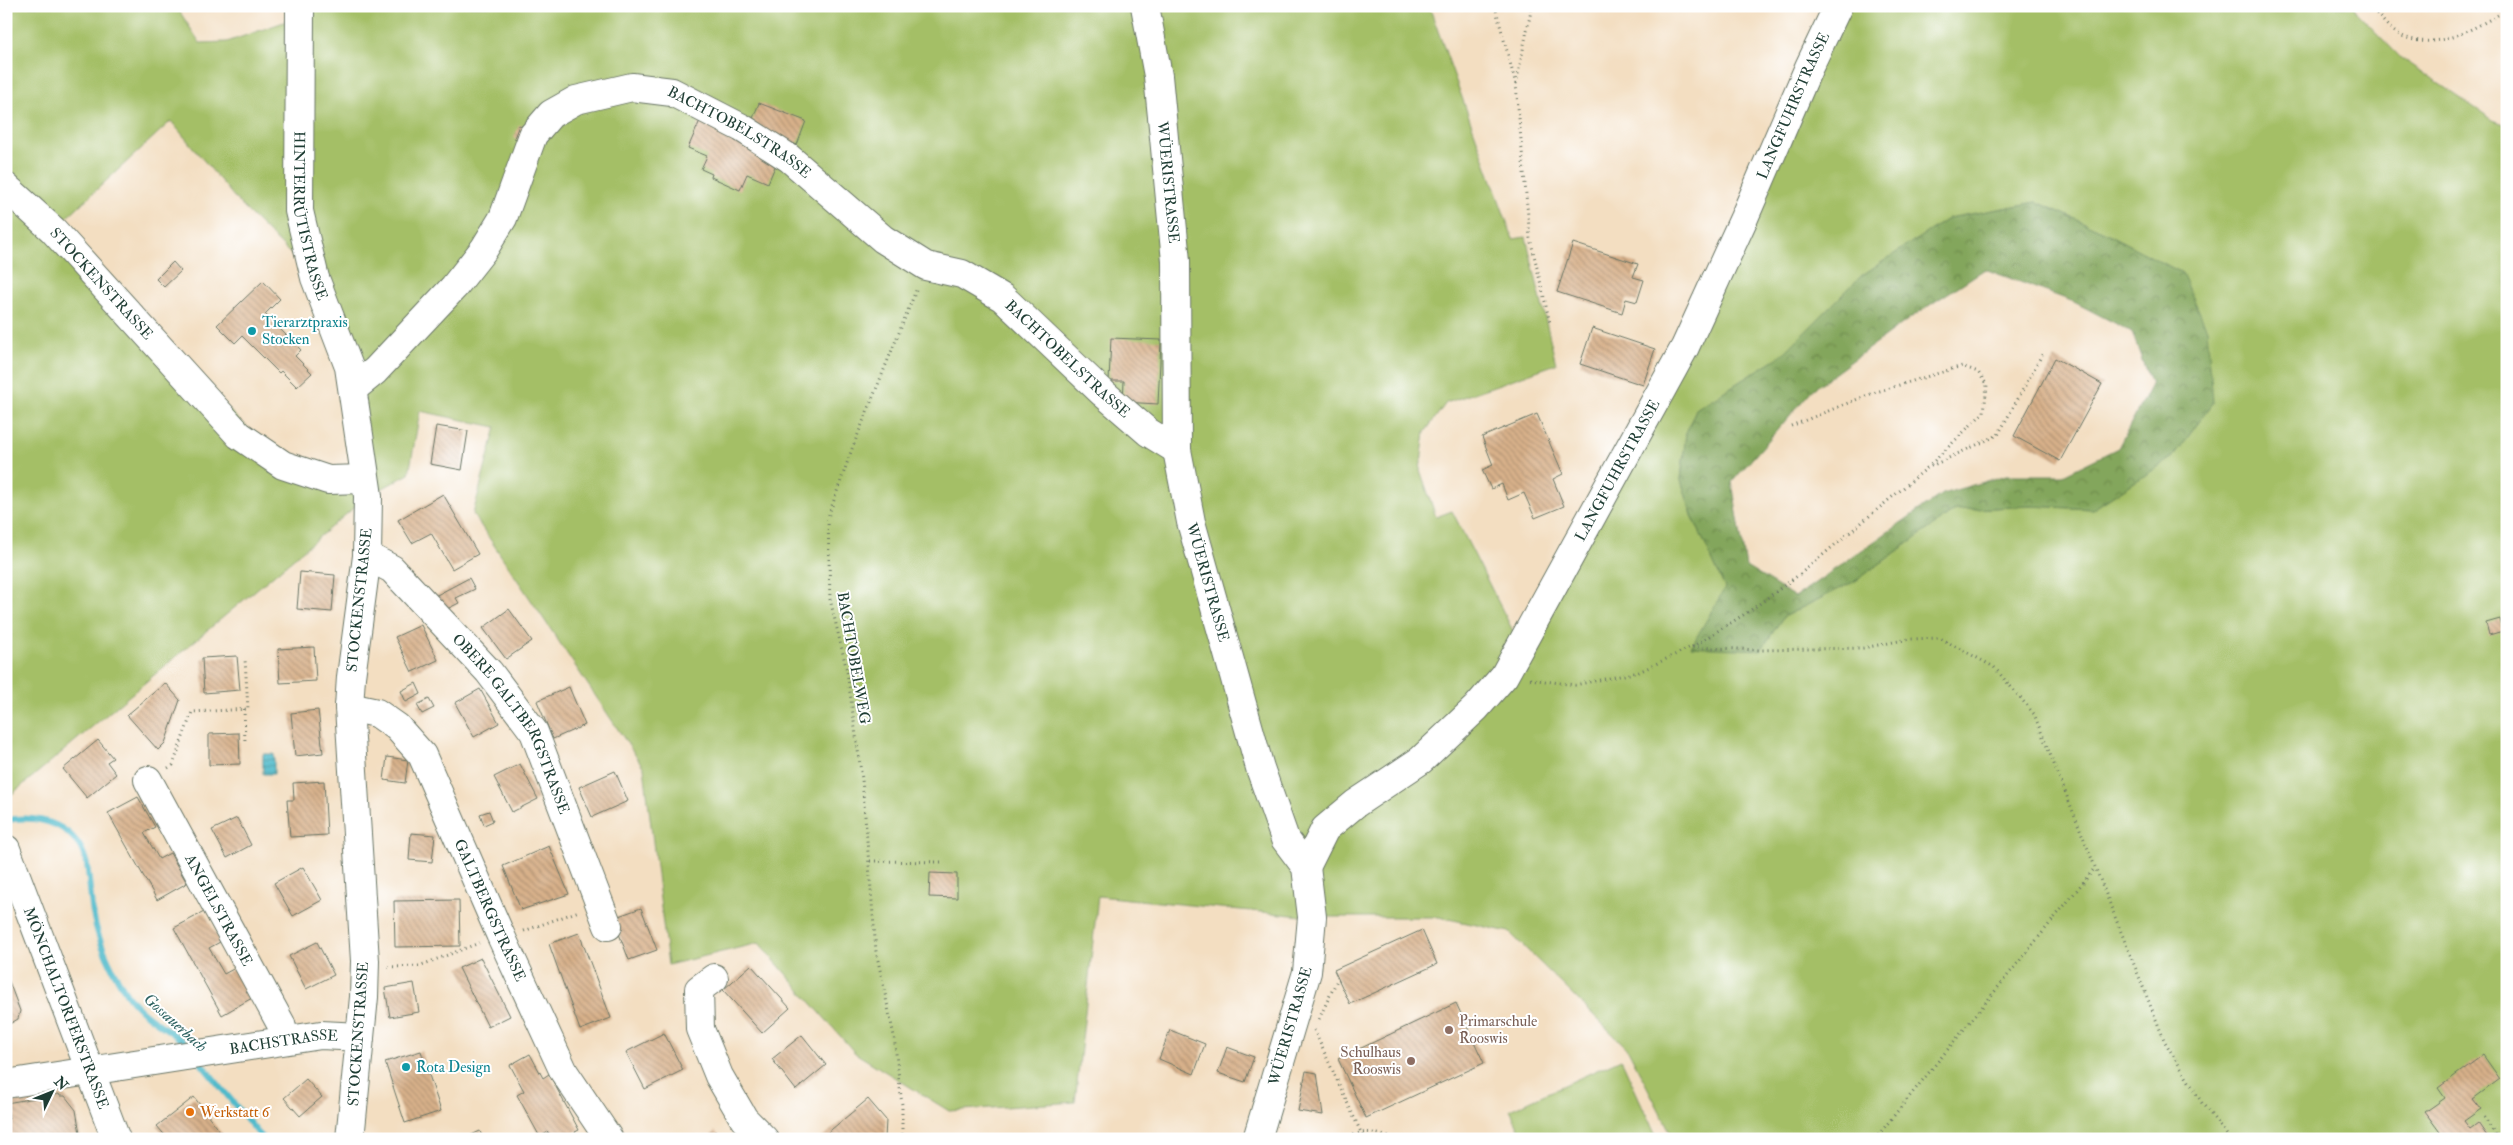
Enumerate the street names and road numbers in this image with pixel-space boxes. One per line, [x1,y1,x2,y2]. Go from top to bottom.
street label: LANGFUHRSTRASSE [1753,29,1834,182]
street label: BACHTOBELSTRASSE [664,82,815,183]
street label: WÜERISTRASSE [1152,119,1183,245]
street label: HINTERRÜTISTRASSE [288,131,332,303]
street label: STOCKENSTRASSE [46,224,157,344]
street label: BACHTOBELSTRASSE [1001,296,1134,422]
street label: LANGFUHRSTRASSE [1571,396,1664,545]
street label: WÜERISTRASSE [1181,520,1233,644]
street label: STOCKENSTRASSE [342,527,377,673]
street label: BACHTOBELWEG [832,590,875,726]
street label: OBERE GALTBERGSTRASSE [448,630,574,817]
street label: GALTBERGSTRASSE [450,836,530,985]
street label: ANGELSTRASSE [180,850,257,969]
street label: MÖNCHALTORFERSTRASSE [20,905,114,1111]
street label: STOCKENSTRASSE [344,961,373,1107]
street label: WÜERISTRASSE [1263,964,1317,1089]
street label: BACHSTRASSE [228,1026,339,1059]

